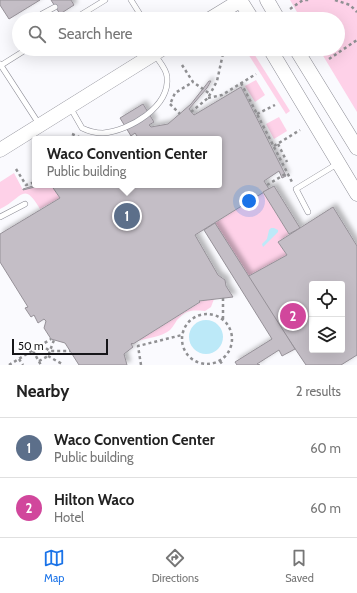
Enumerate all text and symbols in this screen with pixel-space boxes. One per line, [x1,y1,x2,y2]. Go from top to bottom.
search box [12,12,345,56]
icon: search [26,23,48,45]
text: Search here [58,25,133,43]
popup [32,136,222,188]
text: Waco Convention Center [47,145,207,163]
text: Public building [47,163,126,179]
your location [239,191,259,211]
pin: 1 [114,201,140,231]
map controls [309,281,345,353]
button: locate [309,281,345,317]
pin: 2 [280,301,306,331]
button: layers [309,317,345,353]
scale bar [12,337,108,356]
text: 50 m [18,339,44,353]
text: Nearby [16,381,69,401]
text: 2 results [296,383,341,399]
text: Waco Convention Center [54,431,215,449]
text: 1 [27,440,31,456]
text: 60 m [310,440,341,456]
text: Public building [54,449,134,465]
text: Hilton Waco [54,491,134,509]
text: 2 [26,500,32,516]
text: 60 m [310,500,341,516]
text: Hotel [54,509,84,525]
tab: Map [43,547,65,585]
tab: Directions [152,547,199,585]
tab: Saved [285,547,314,585]

